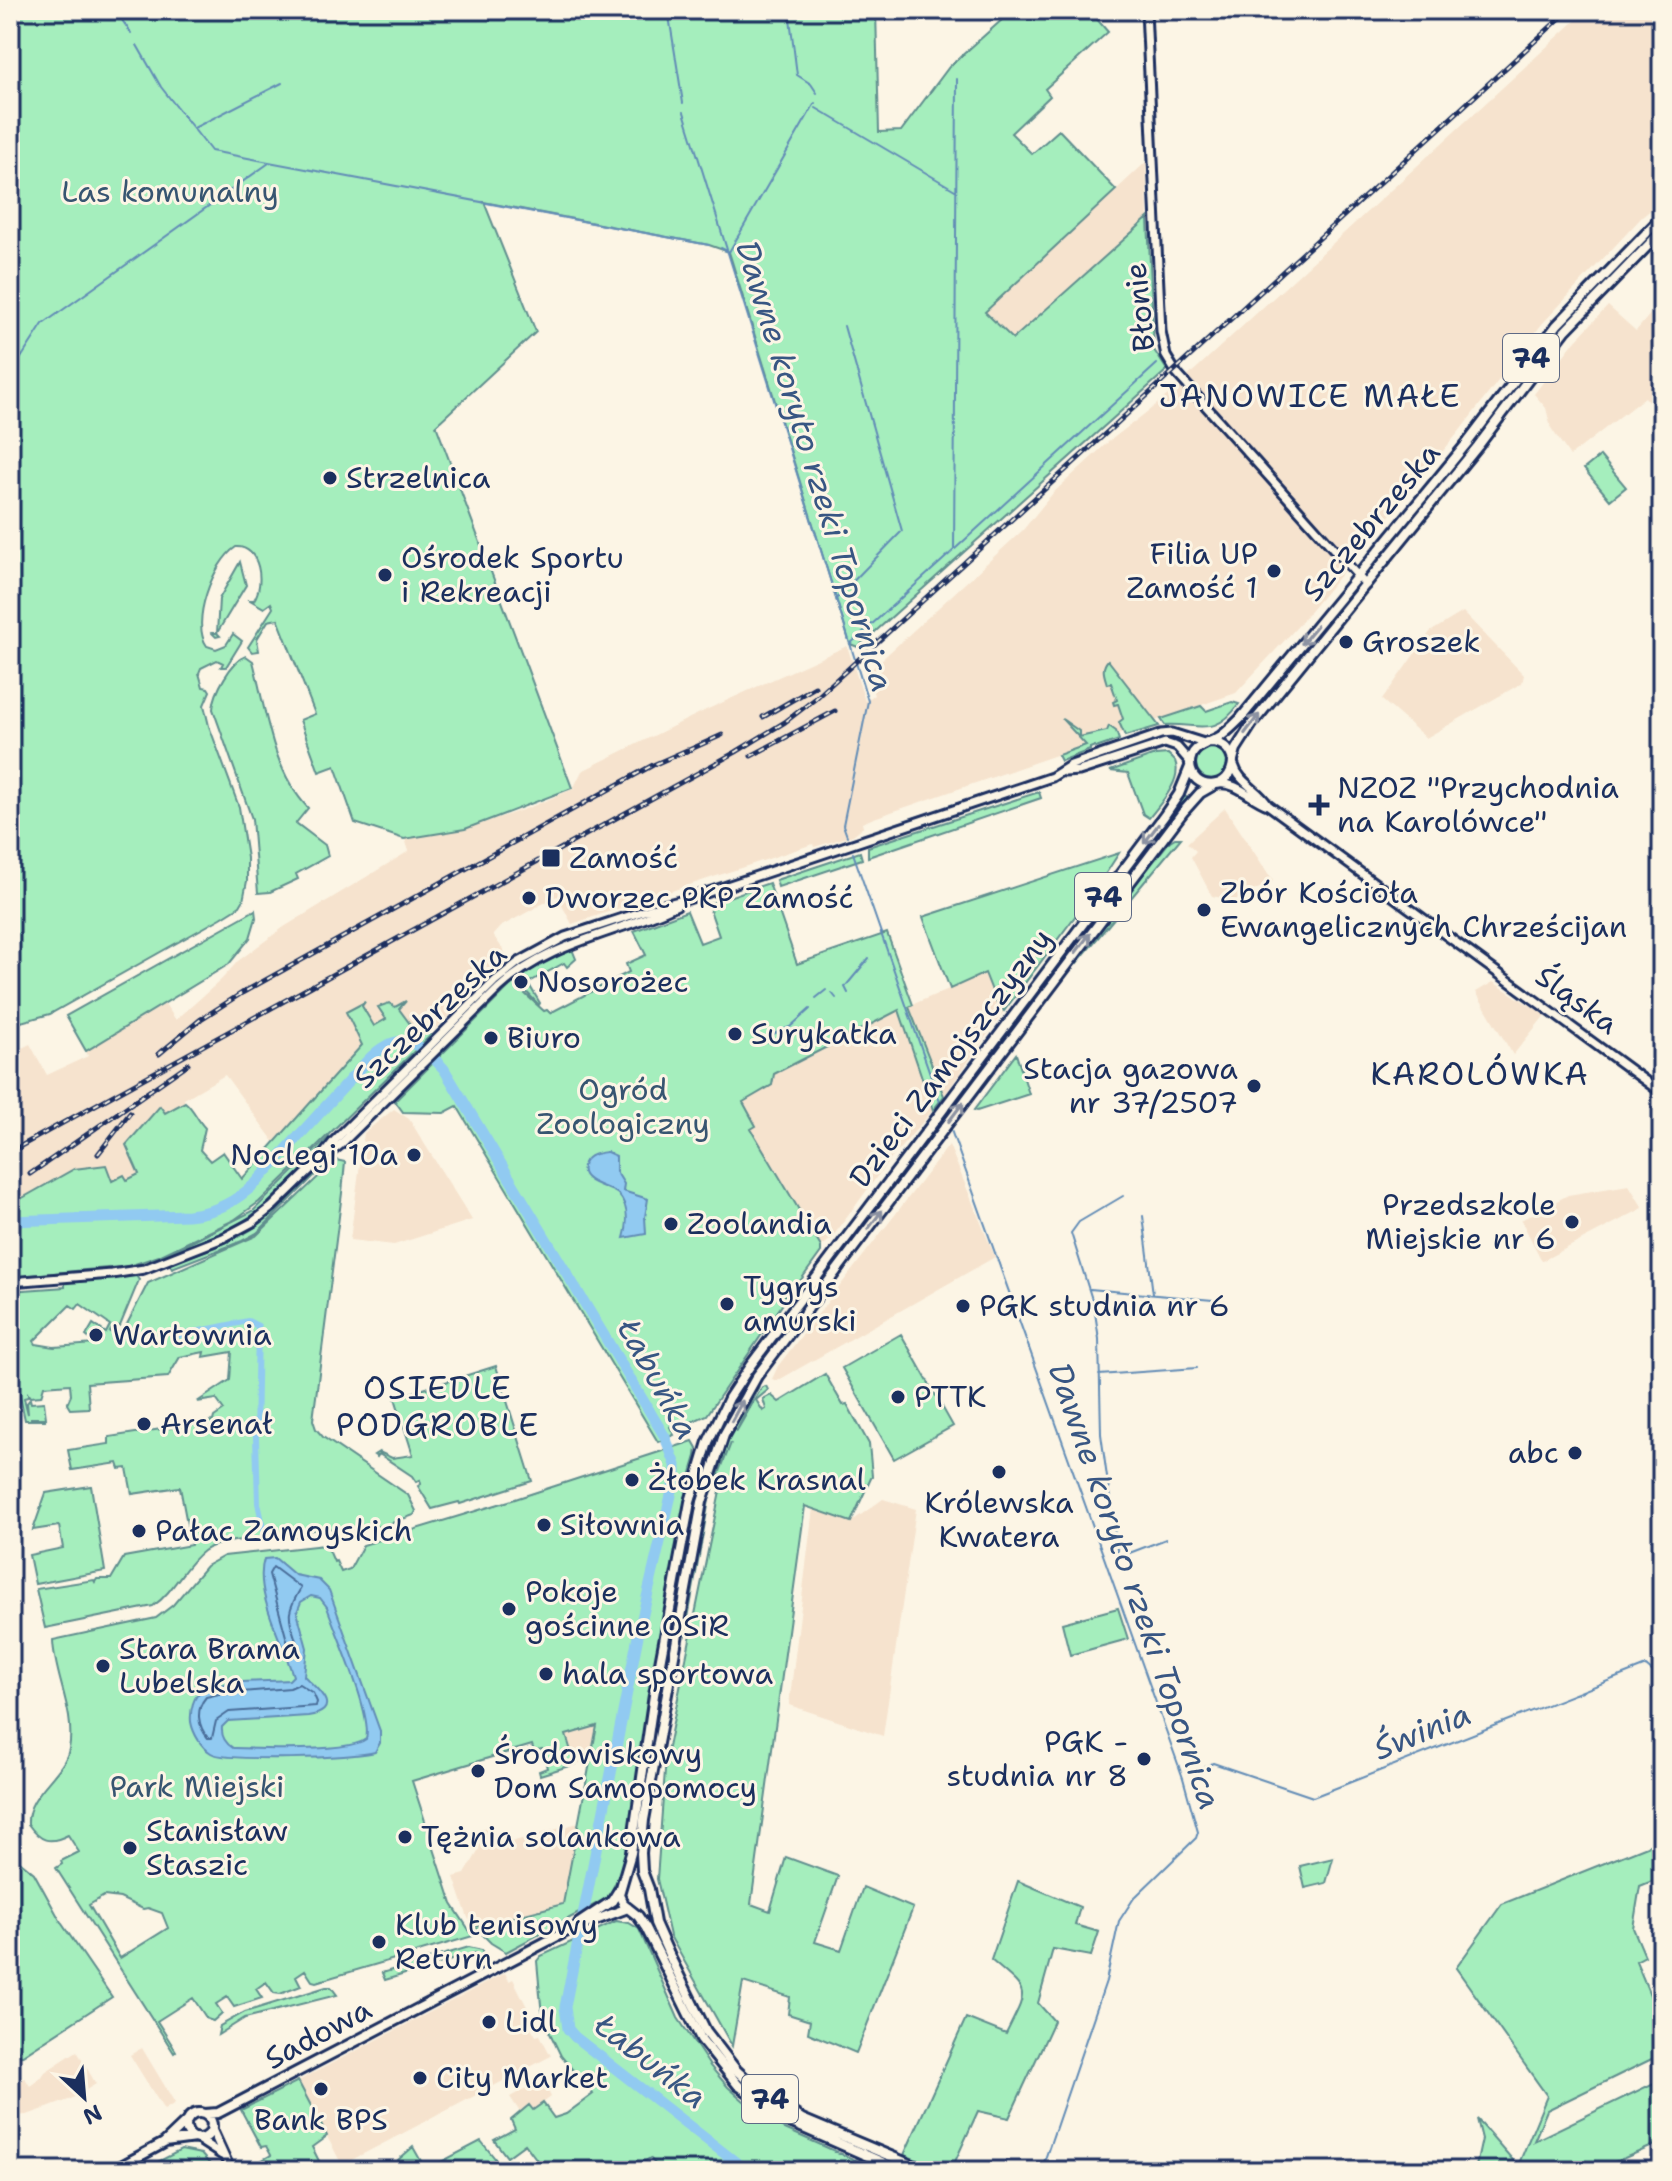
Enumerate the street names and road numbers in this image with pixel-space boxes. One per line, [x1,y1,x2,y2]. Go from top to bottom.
street label: Błonie [1114,260,1165,354]
road number: 74 [1503,334,1559,382]
street label: Szczebrzeska [1292,433,1449,610]
road number: 74 [1075,873,1131,921]
street label: Dzieci Zamojszczyzny [840,920,1062,1196]
street label: Szczebrzeska [344,934,515,1097]
street label: Śląska [1527,956,1627,1044]
street label: Sadowa [257,1988,379,2079]
road number: 74 [742,2075,798,2123]

